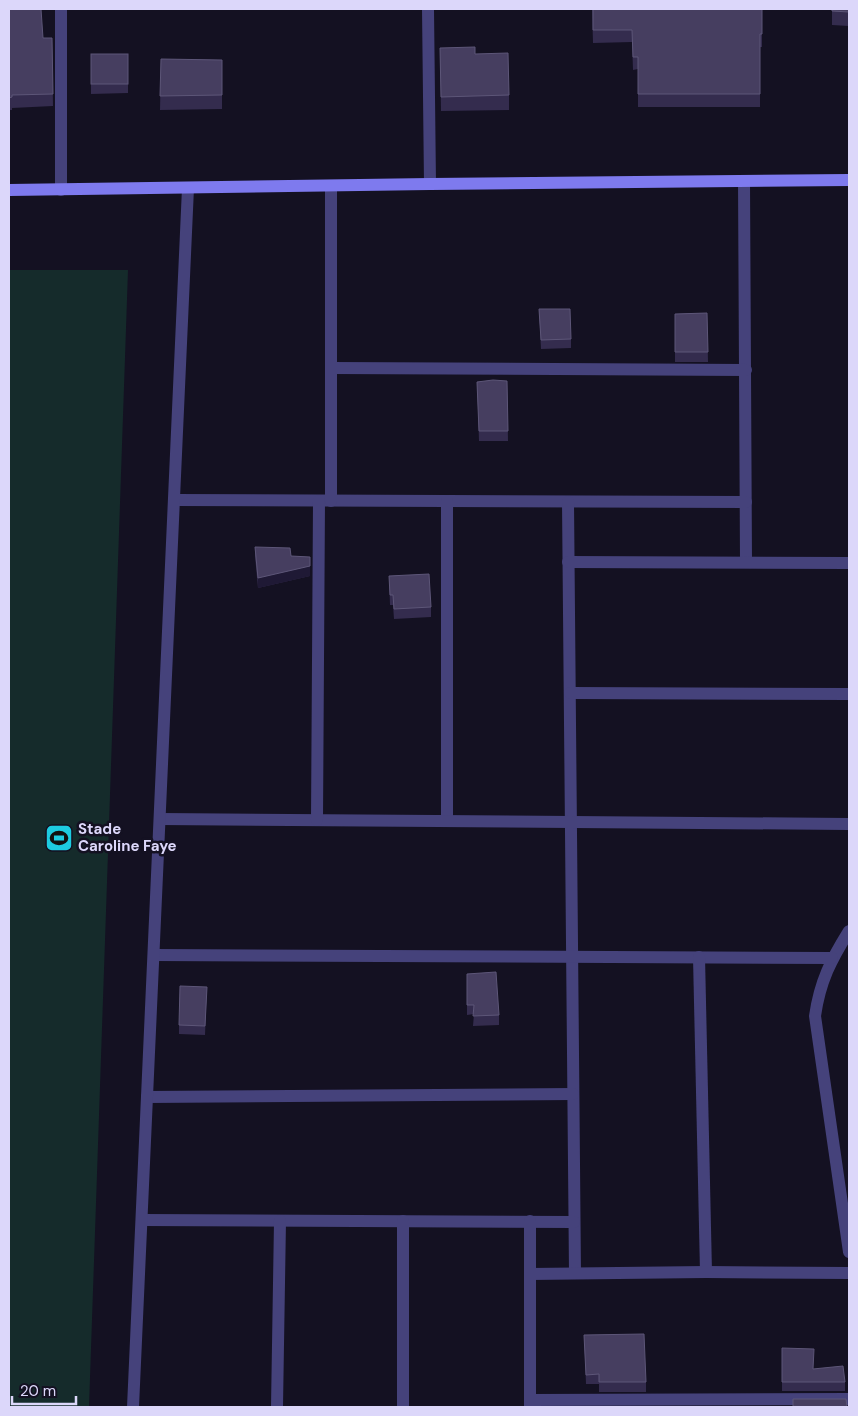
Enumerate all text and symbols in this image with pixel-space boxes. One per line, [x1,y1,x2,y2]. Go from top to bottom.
place label: Stade Caroline Faye [78,819,177,856]
sports icon: Stade Caroline Faye [44,823,74,853]
scale bar [12,1374,76,1406]
text: 20 m [20,1381,56,1401]

